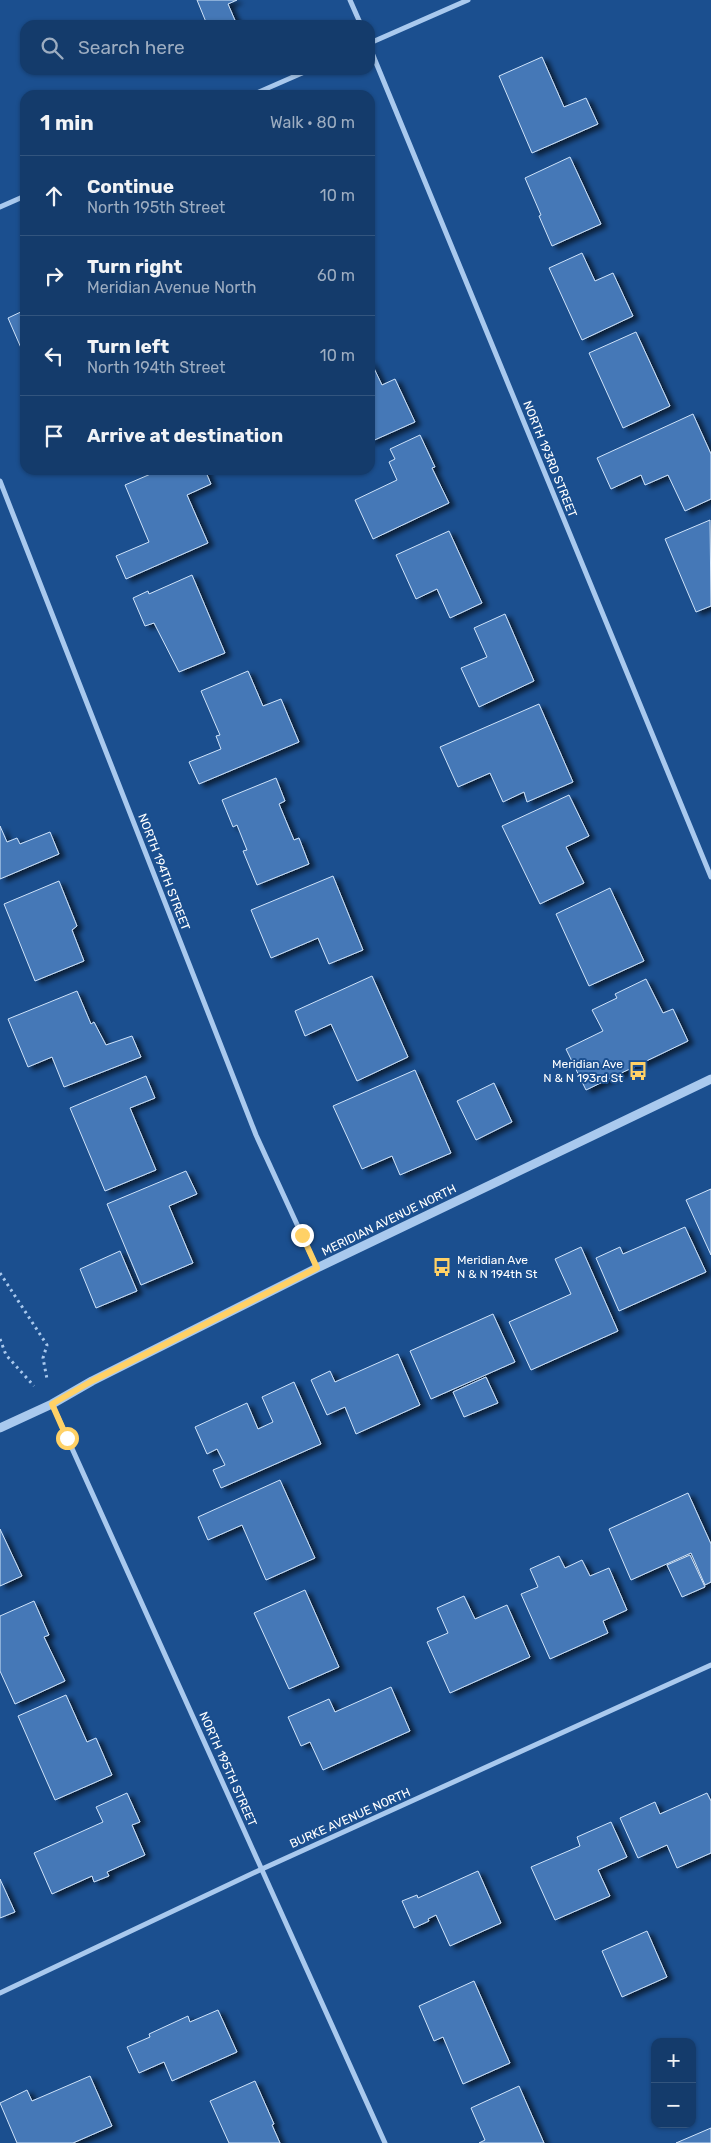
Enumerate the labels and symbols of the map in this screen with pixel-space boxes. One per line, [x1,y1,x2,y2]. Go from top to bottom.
street label: NORTH 193RD STREET [520,399,580,519]
street label: NORTH 194TH STREET [135,812,193,932]
place label: Meridian Ave N & N 193rd St [543,1057,623,1085]
bus stop icon: Meridian Ave N & N 193rd St [627,1060,649,1082]
street label: MERIDIAN AVENUE NORTH [320,1181,458,1259]
route end [291,1224,314,1247]
place label: Meridian Ave N & N 194th St [457,1253,538,1281]
bus stop icon: Meridian Ave N & N 194th St [431,1256,453,1278]
route start [56,1427,79,1450]
street label: NORTH 195TH STREET [196,1709,260,1829]
street label: BURKE AVENUE NORTH [287,1785,413,1851]

